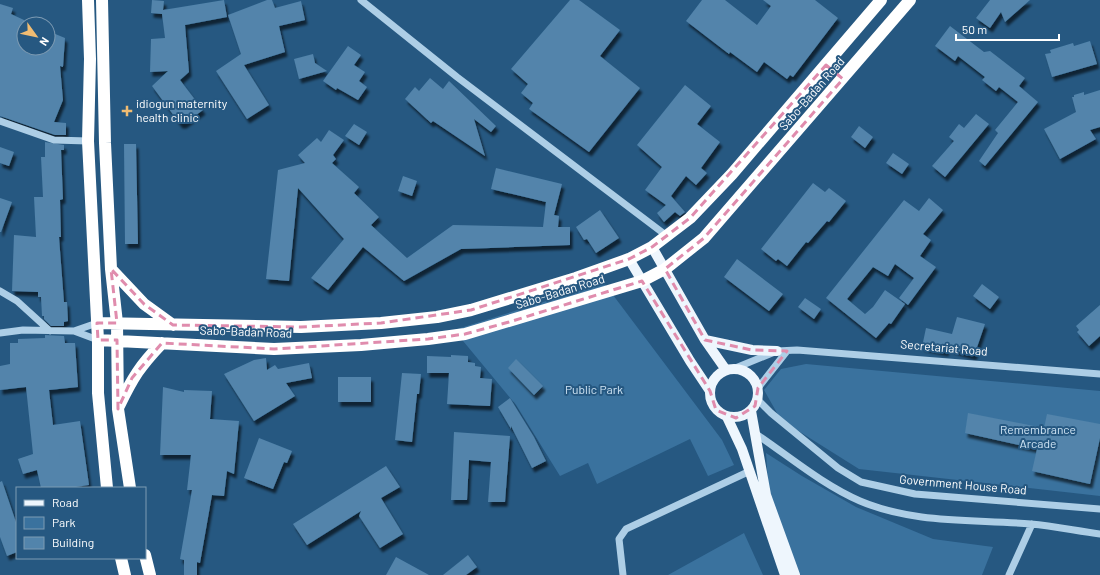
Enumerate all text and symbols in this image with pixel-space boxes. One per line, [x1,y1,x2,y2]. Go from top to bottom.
north arrow [16,16,56,56]
scale bar [956,16,1059,42]
text: 50 m [962,22,987,36]
text: N [37,35,52,48]
street label: Sabo-Badan Road [776,54,847,133]
place label: idiogun maternity health clinic [136,96,228,124]
marker: idiogun maternity health clinic [121,105,133,117]
street label: Sabo-Badan Road [513,271,606,311]
street label: Sabo-Badan Road [200,322,293,340]
street label: Secretariat Road [900,336,988,358]
park label: Public Park [565,382,623,396]
park label: Remembrance Arcade [1000,422,1076,450]
street label: Government House Road [899,471,1027,497]
legend [16,487,146,559]
text: Road [52,495,79,509]
text: Park [52,515,76,529]
text: Building [52,535,94,549]

